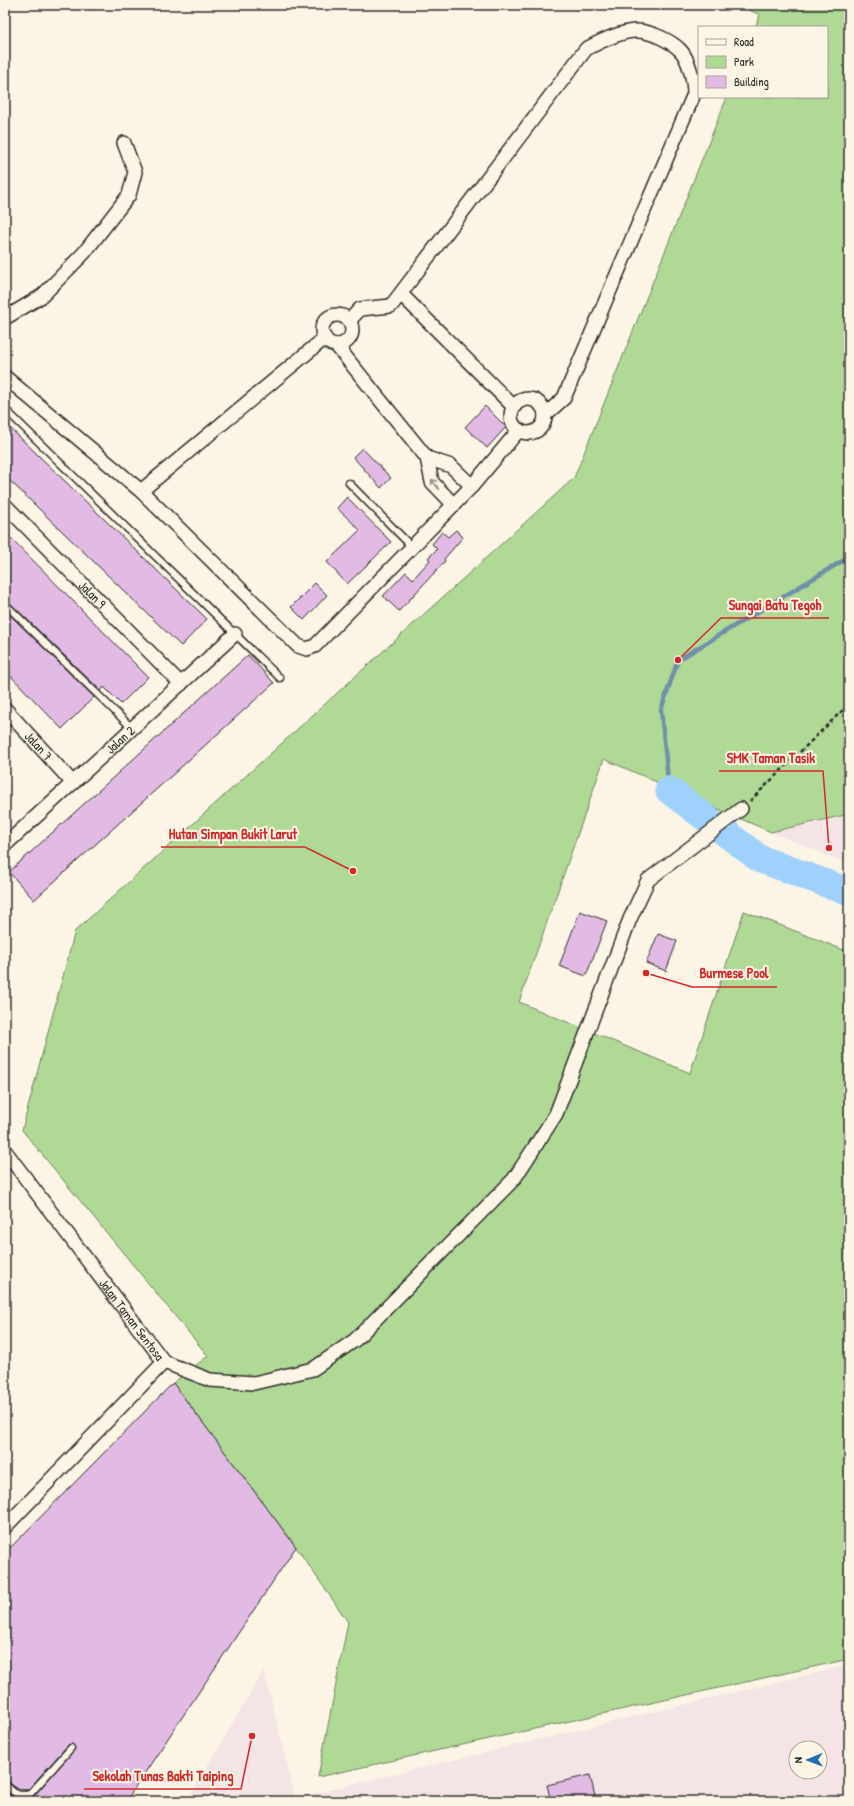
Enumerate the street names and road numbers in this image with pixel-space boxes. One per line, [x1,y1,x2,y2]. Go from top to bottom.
street label: Jalan 9 [75,576,110,612]
street label: Jalan 2 [102,722,138,757]
street label: Jalan 7 [21,727,57,764]
street label: Jalan Taman Sentosa [95,1275,169,1364]

